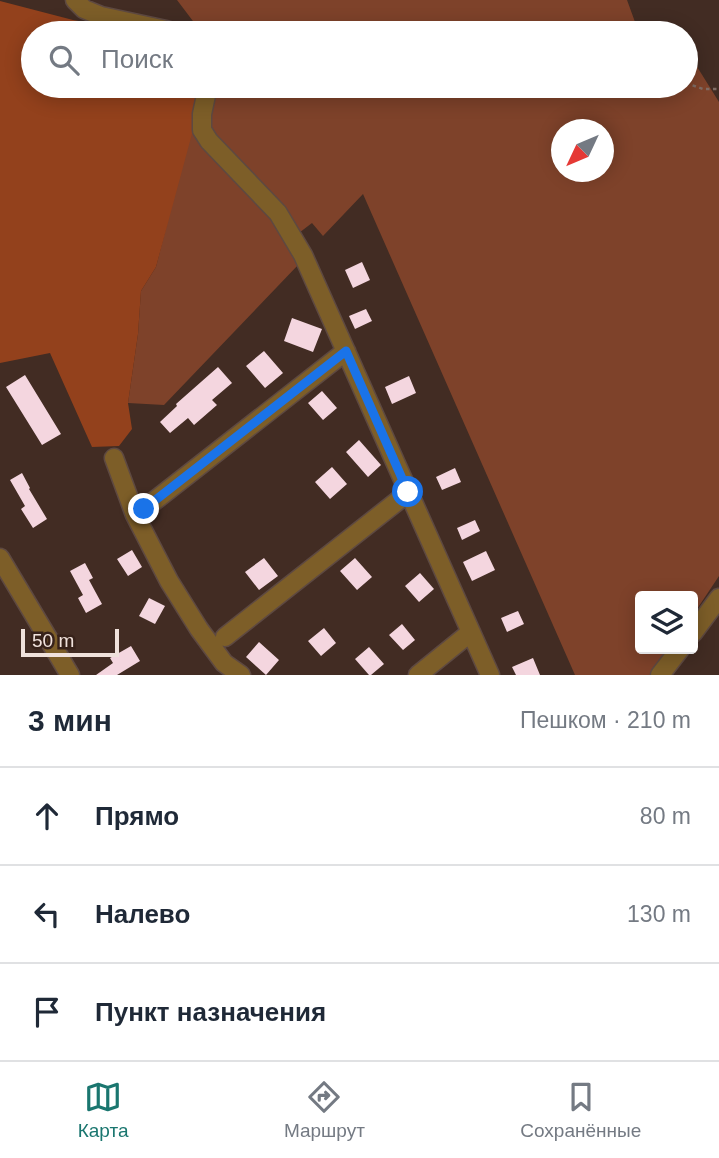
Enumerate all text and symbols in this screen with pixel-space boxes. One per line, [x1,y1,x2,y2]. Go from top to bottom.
search box [21,21,698,98]
icon: search [45,41,83,79]
text: Поиск [101,44,173,74]
north arrow [551,119,614,182]
route start [392,476,423,507]
route end [128,493,159,524]
map controls [635,591,698,654]
button: layers [635,591,698,654]
scale bar [21,626,119,658]
text: 50 m [32,630,74,651]
text: 3 мин [28,704,112,737]
text: Пешком · 210 m [520,707,691,733]
icon: ahead [28,797,66,835]
text: Прямо [95,801,179,831]
text: 80 m [640,803,691,829]
icon: left [28,895,66,933]
text: Налево [95,899,190,929]
text: 130 m [627,901,691,927]
icon: arrive [28,993,66,1031]
text: Пункт назначения [95,997,326,1027]
tab: Карта [78,1078,129,1142]
tab: Маршрут [284,1078,365,1142]
tab: Сохранённые [520,1078,641,1142]

